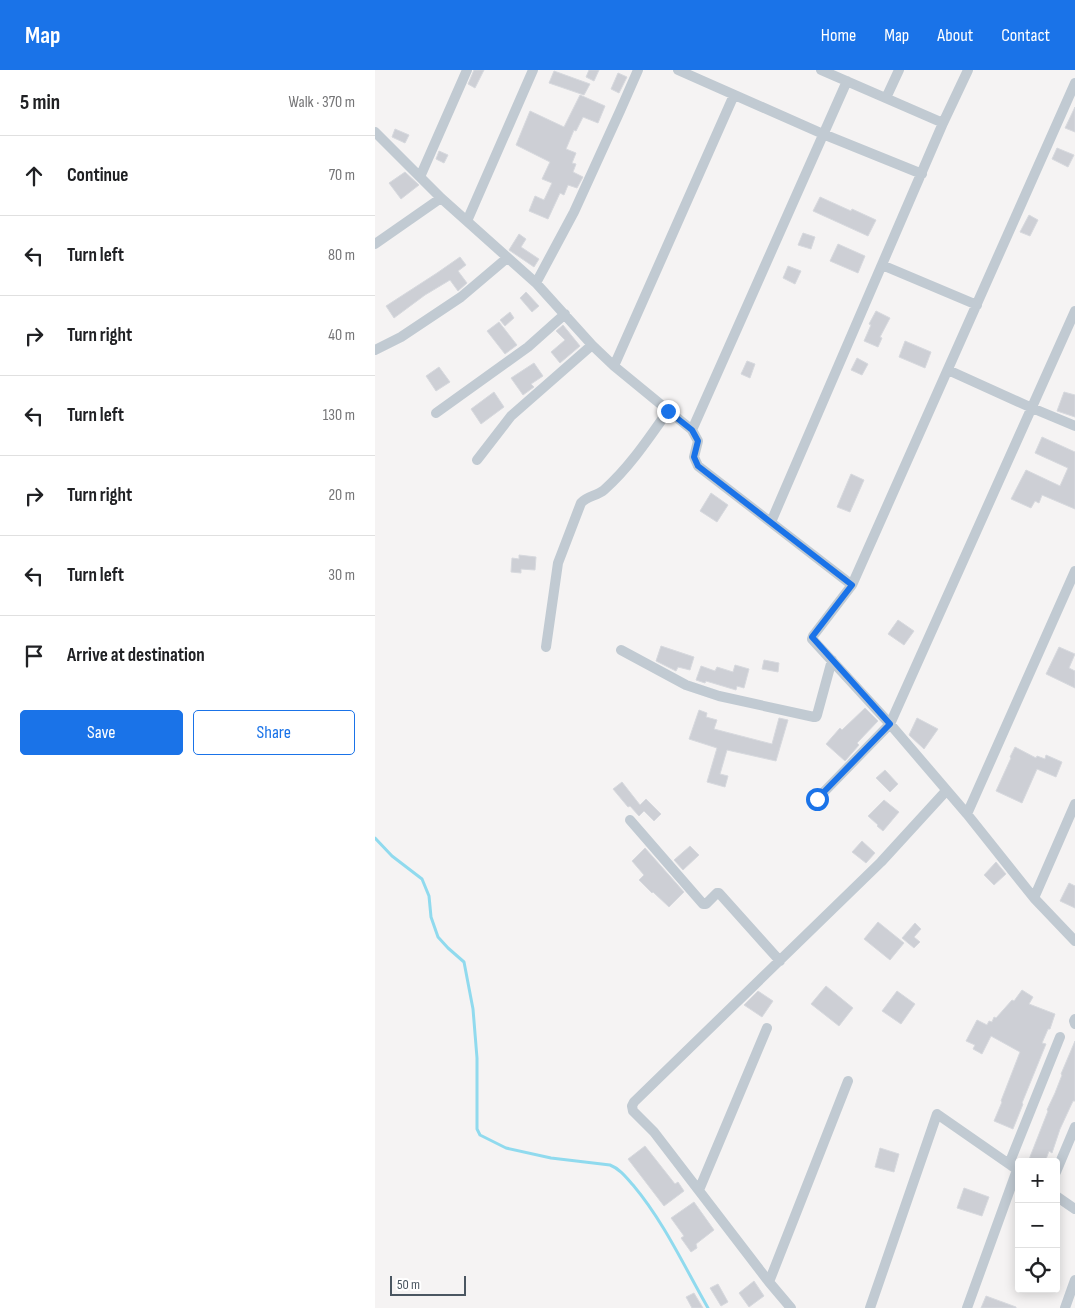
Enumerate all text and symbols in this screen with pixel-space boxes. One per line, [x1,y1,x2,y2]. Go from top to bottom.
text: Map [25,21,60,50]
text: Home [821,25,856,46]
text: Map [884,25,909,46]
text: About [937,25,973,46]
text: Contact [1001,25,1050,46]
text: 5 min [20,90,60,115]
text: Walk · 370 m [288,93,355,112]
icon: ahead [20,162,48,190]
text: Continue [67,164,128,187]
text: 70 m [329,166,355,185]
icon: left [20,242,48,270]
text: Turn left [67,244,124,267]
text: 80 m [328,246,355,265]
icon: right [20,322,48,350]
text: Turn right [67,324,132,347]
text: 40 m [328,326,355,345]
route end [657,400,680,423]
icon: left [20,402,48,430]
text: Turn left [67,404,124,427]
text: 130 m [323,406,355,425]
icon: right [20,482,48,510]
text: Turn right [67,484,132,507]
text: 20 m [328,486,355,505]
icon: left [20,562,48,590]
text: Turn left [67,564,124,587]
text: 30 m [328,566,355,585]
icon: arrive [20,642,48,670]
text: Arrive at destination [67,644,205,667]
button: Save [20,710,183,755]
button: Share [193,710,355,755]
route start [806,788,829,811]
map controls [1015,1158,1060,1293]
button: + [1015,1158,1060,1203]
button: − [1015,1203,1060,1248]
button: locate [1015,1248,1060,1293]
scale bar [390,1273,466,1296]
text: 50 m [397,1276,420,1293]

